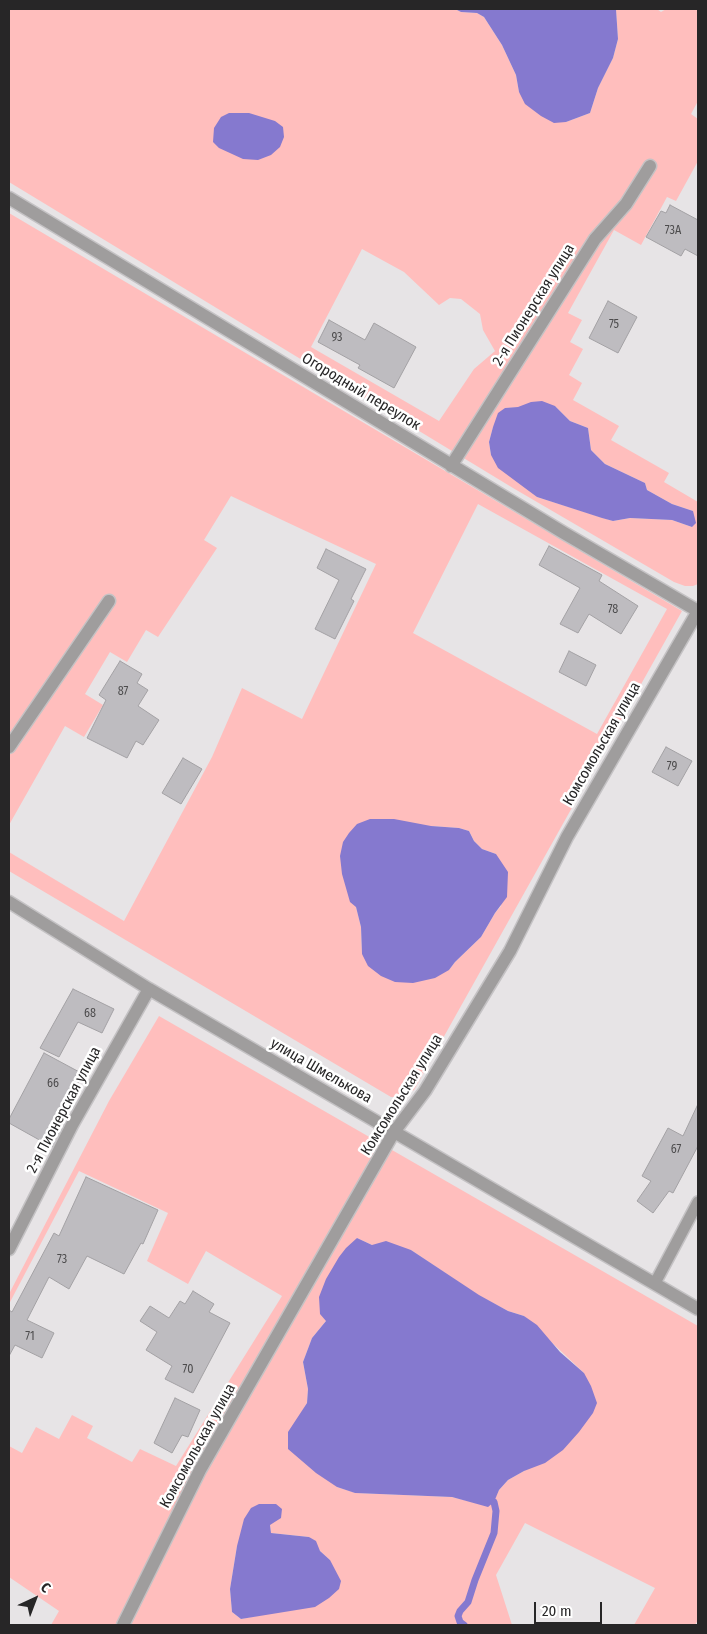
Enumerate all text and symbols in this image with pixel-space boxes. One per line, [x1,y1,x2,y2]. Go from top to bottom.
house number: 73А [665,224,681,238]
street label: 2-я Пионерская улица [489,241,579,369]
house number: 75 [609,318,619,332]
house number: 93 [331,331,343,345]
street label: Огородный переулок [298,349,424,435]
house number: 78 [608,603,618,617]
street label: Комсомольская улица [559,679,645,809]
house number: 87 [118,685,128,699]
house number: 79 [667,760,677,774]
house number: 68 [84,1007,96,1021]
street label: Комсомольская улица [357,1031,447,1159]
street label: улица Шмелькова [267,1035,375,1107]
street label: 2-я Пионерская улица [23,1044,105,1176]
house number: 66 [47,1077,59,1091]
house number: 67 [671,1143,681,1157]
house number: 73 [57,1253,67,1267]
house number: 71 [25,1330,35,1344]
house number: 70 [183,1363,193,1377]
street label: Комсомольская улица [156,1381,240,1511]
north arrow [10,1574,60,1624]
text: С [37,1579,54,1596]
scale bar [537,1592,604,1624]
text: 20 m [542,1602,572,1620]

